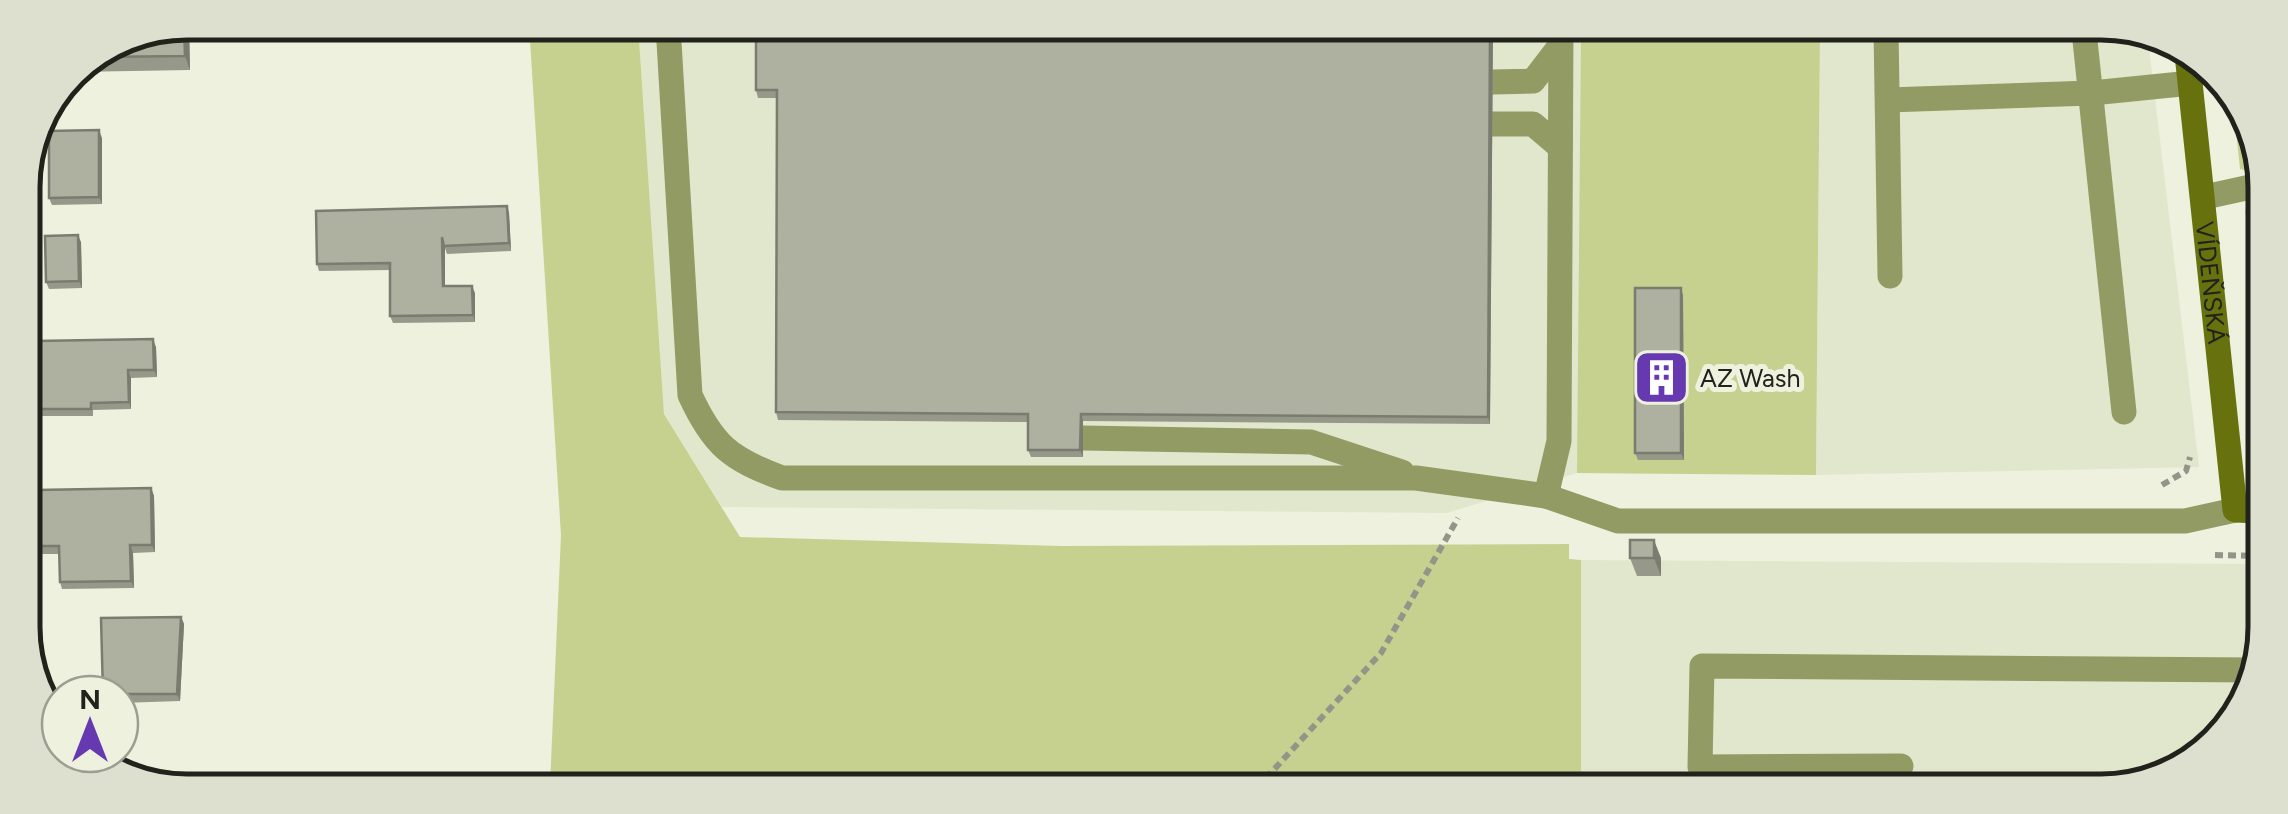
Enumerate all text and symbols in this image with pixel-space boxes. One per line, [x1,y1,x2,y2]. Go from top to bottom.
street label: VÍDEŇSKÁ [2190,220,2232,346]
building icon: AZ Wash [1631,348,1691,408]
place label: AZ Wash [1700,363,1800,393]
north arrow [40,674,140,774]
text: N [79,682,101,716]

